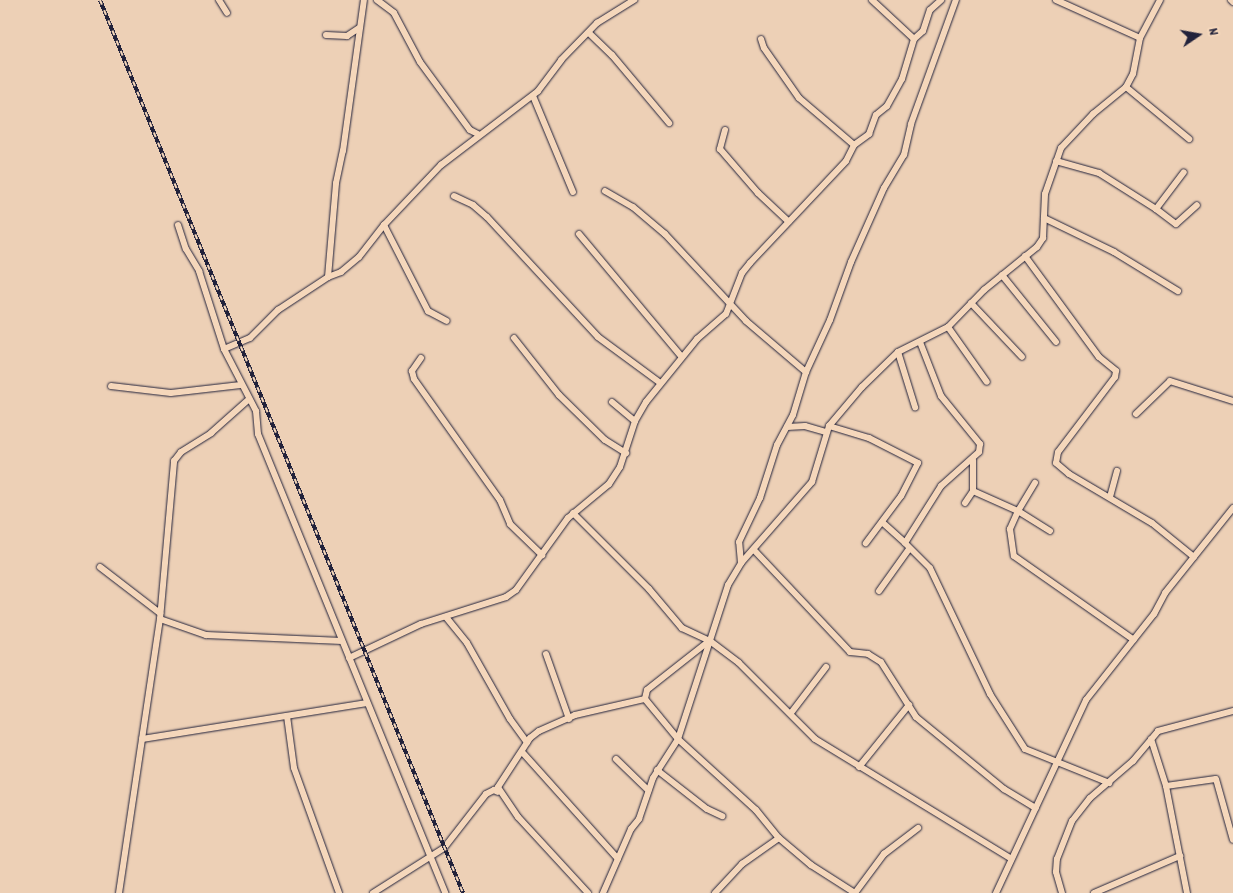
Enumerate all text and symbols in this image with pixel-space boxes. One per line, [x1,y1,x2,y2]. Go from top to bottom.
north arrow [1173,10,1223,60]
text: N [1202,26,1223,37]

